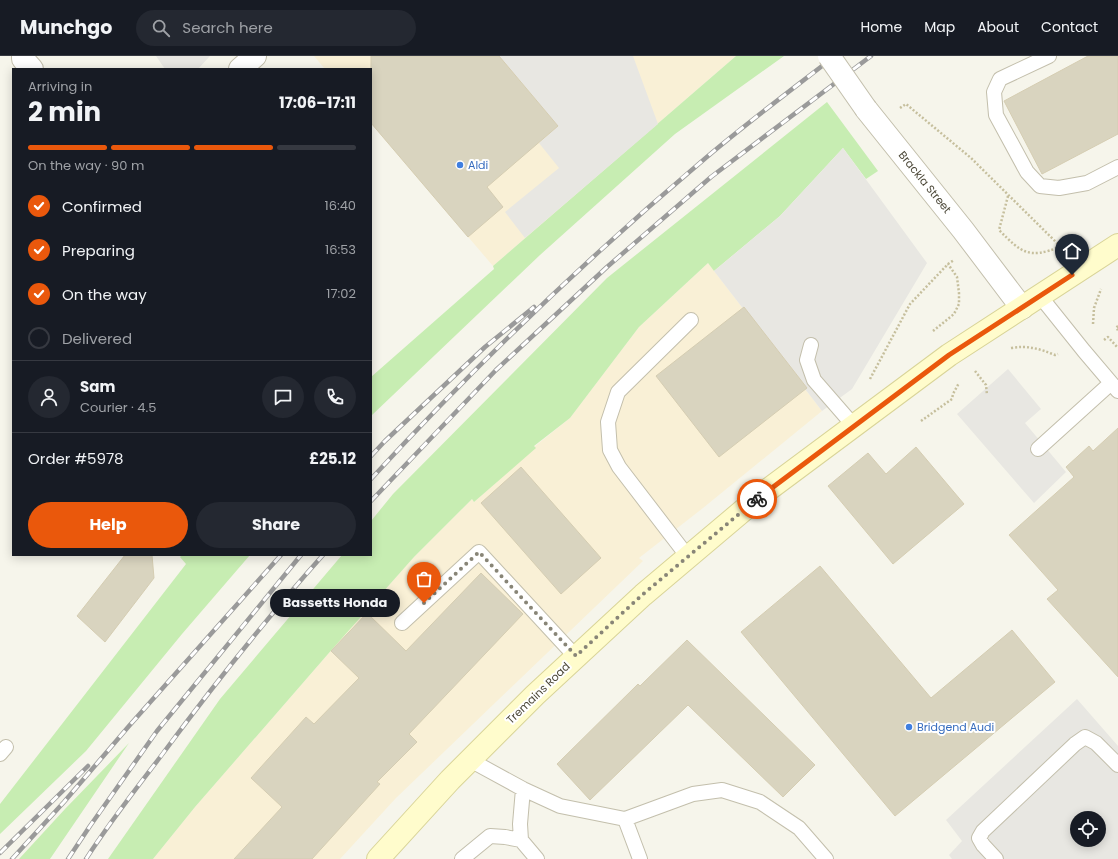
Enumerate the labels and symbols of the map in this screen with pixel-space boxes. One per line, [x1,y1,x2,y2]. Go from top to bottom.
street label: Brackla Street [895,147,955,217]
place label: Aldi [468,157,489,173]
marker: Aldi [455,160,465,170]
pin [1055,234,1089,275]
courier [737,479,777,519]
pin [407,562,441,603]
callout: Bassetts Honda [270,589,400,617]
street label: Tremains Road [503,659,573,727]
place label: Bridgend Audi [917,719,995,735]
marker: Bridgend Audi [904,722,914,732]

